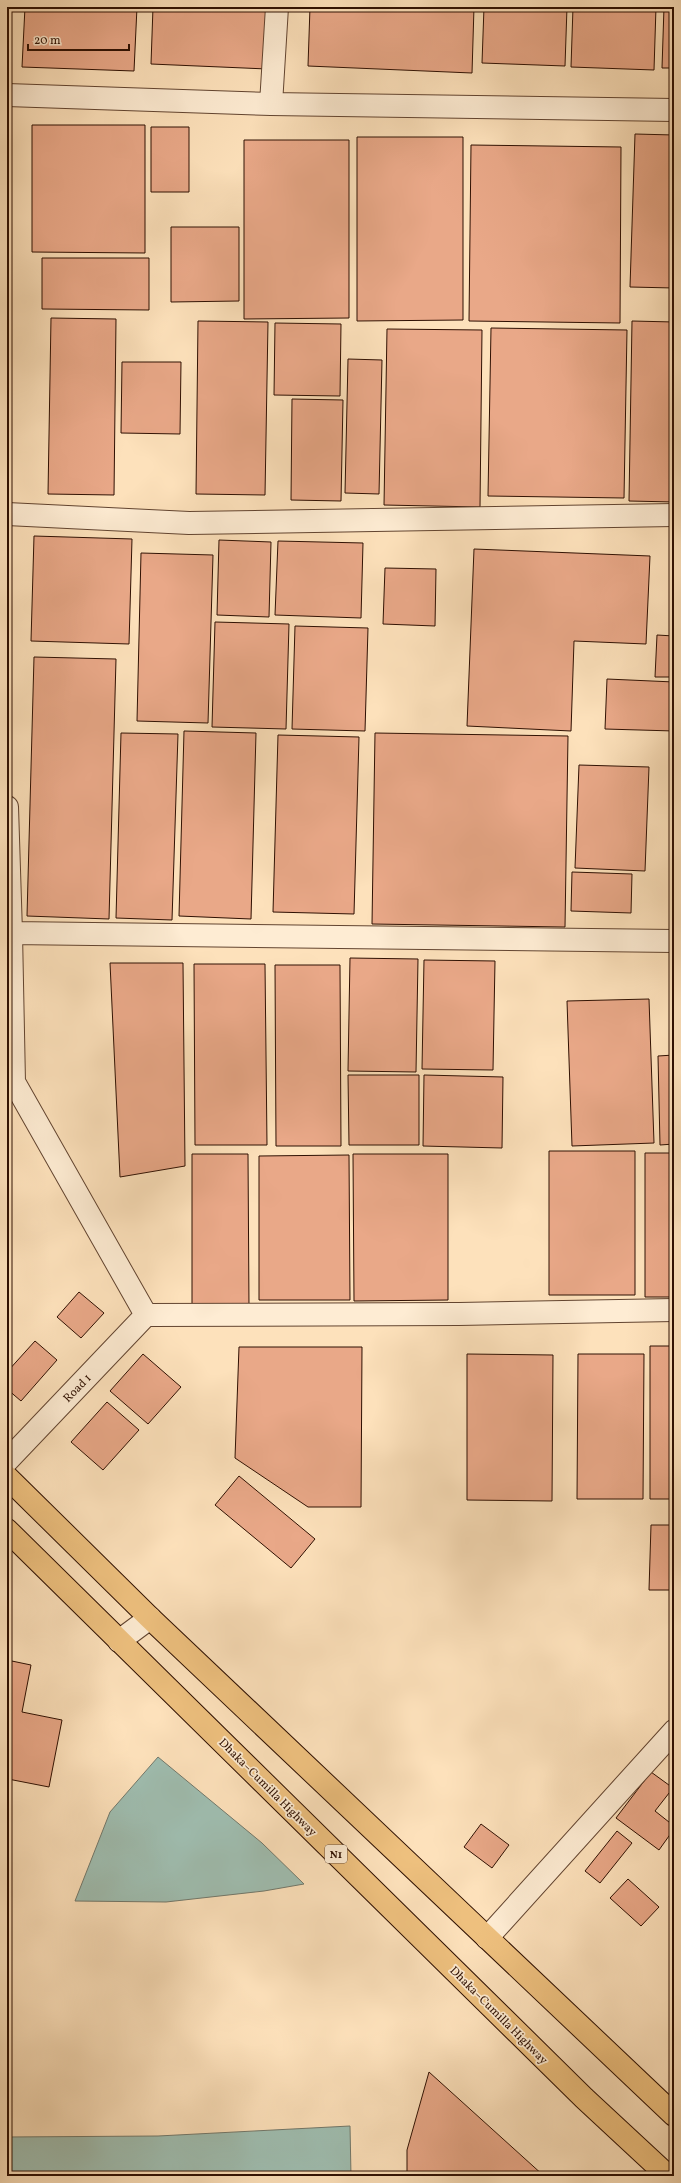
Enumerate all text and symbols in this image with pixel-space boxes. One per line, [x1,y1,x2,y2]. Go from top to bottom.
scale bar [28,26,129,52]
text: 20 m [34,33,61,49]
street label: Road 1 [60,1371,95,1407]
street label: Dhaka–Cumilla Highway [215,1735,320,1841]
road number: N1 [325,1845,347,1863]
street label: Dhaka–Cumilla Highway [446,1963,551,2069]

